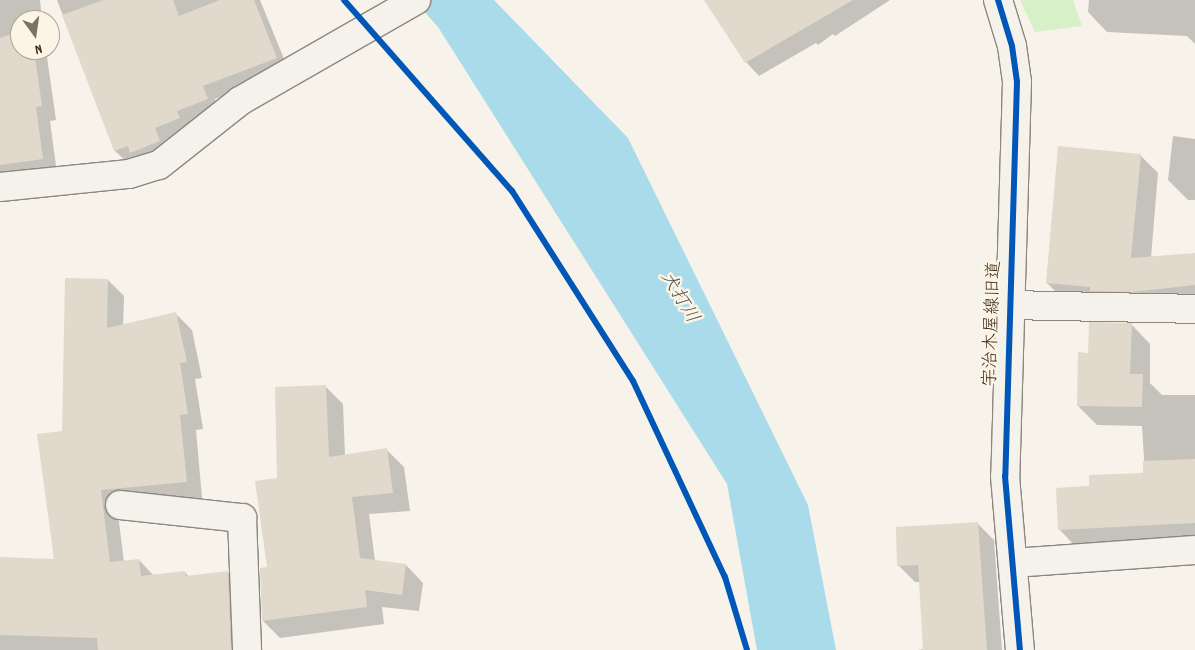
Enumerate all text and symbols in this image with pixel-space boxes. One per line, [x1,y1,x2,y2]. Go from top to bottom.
north arrow [10,10,60,60]
text: N [33,38,44,59]
street label: 宇治木屋線旧道 [981,261,1007,387]
water label: 犬打川 [654,268,702,328]

